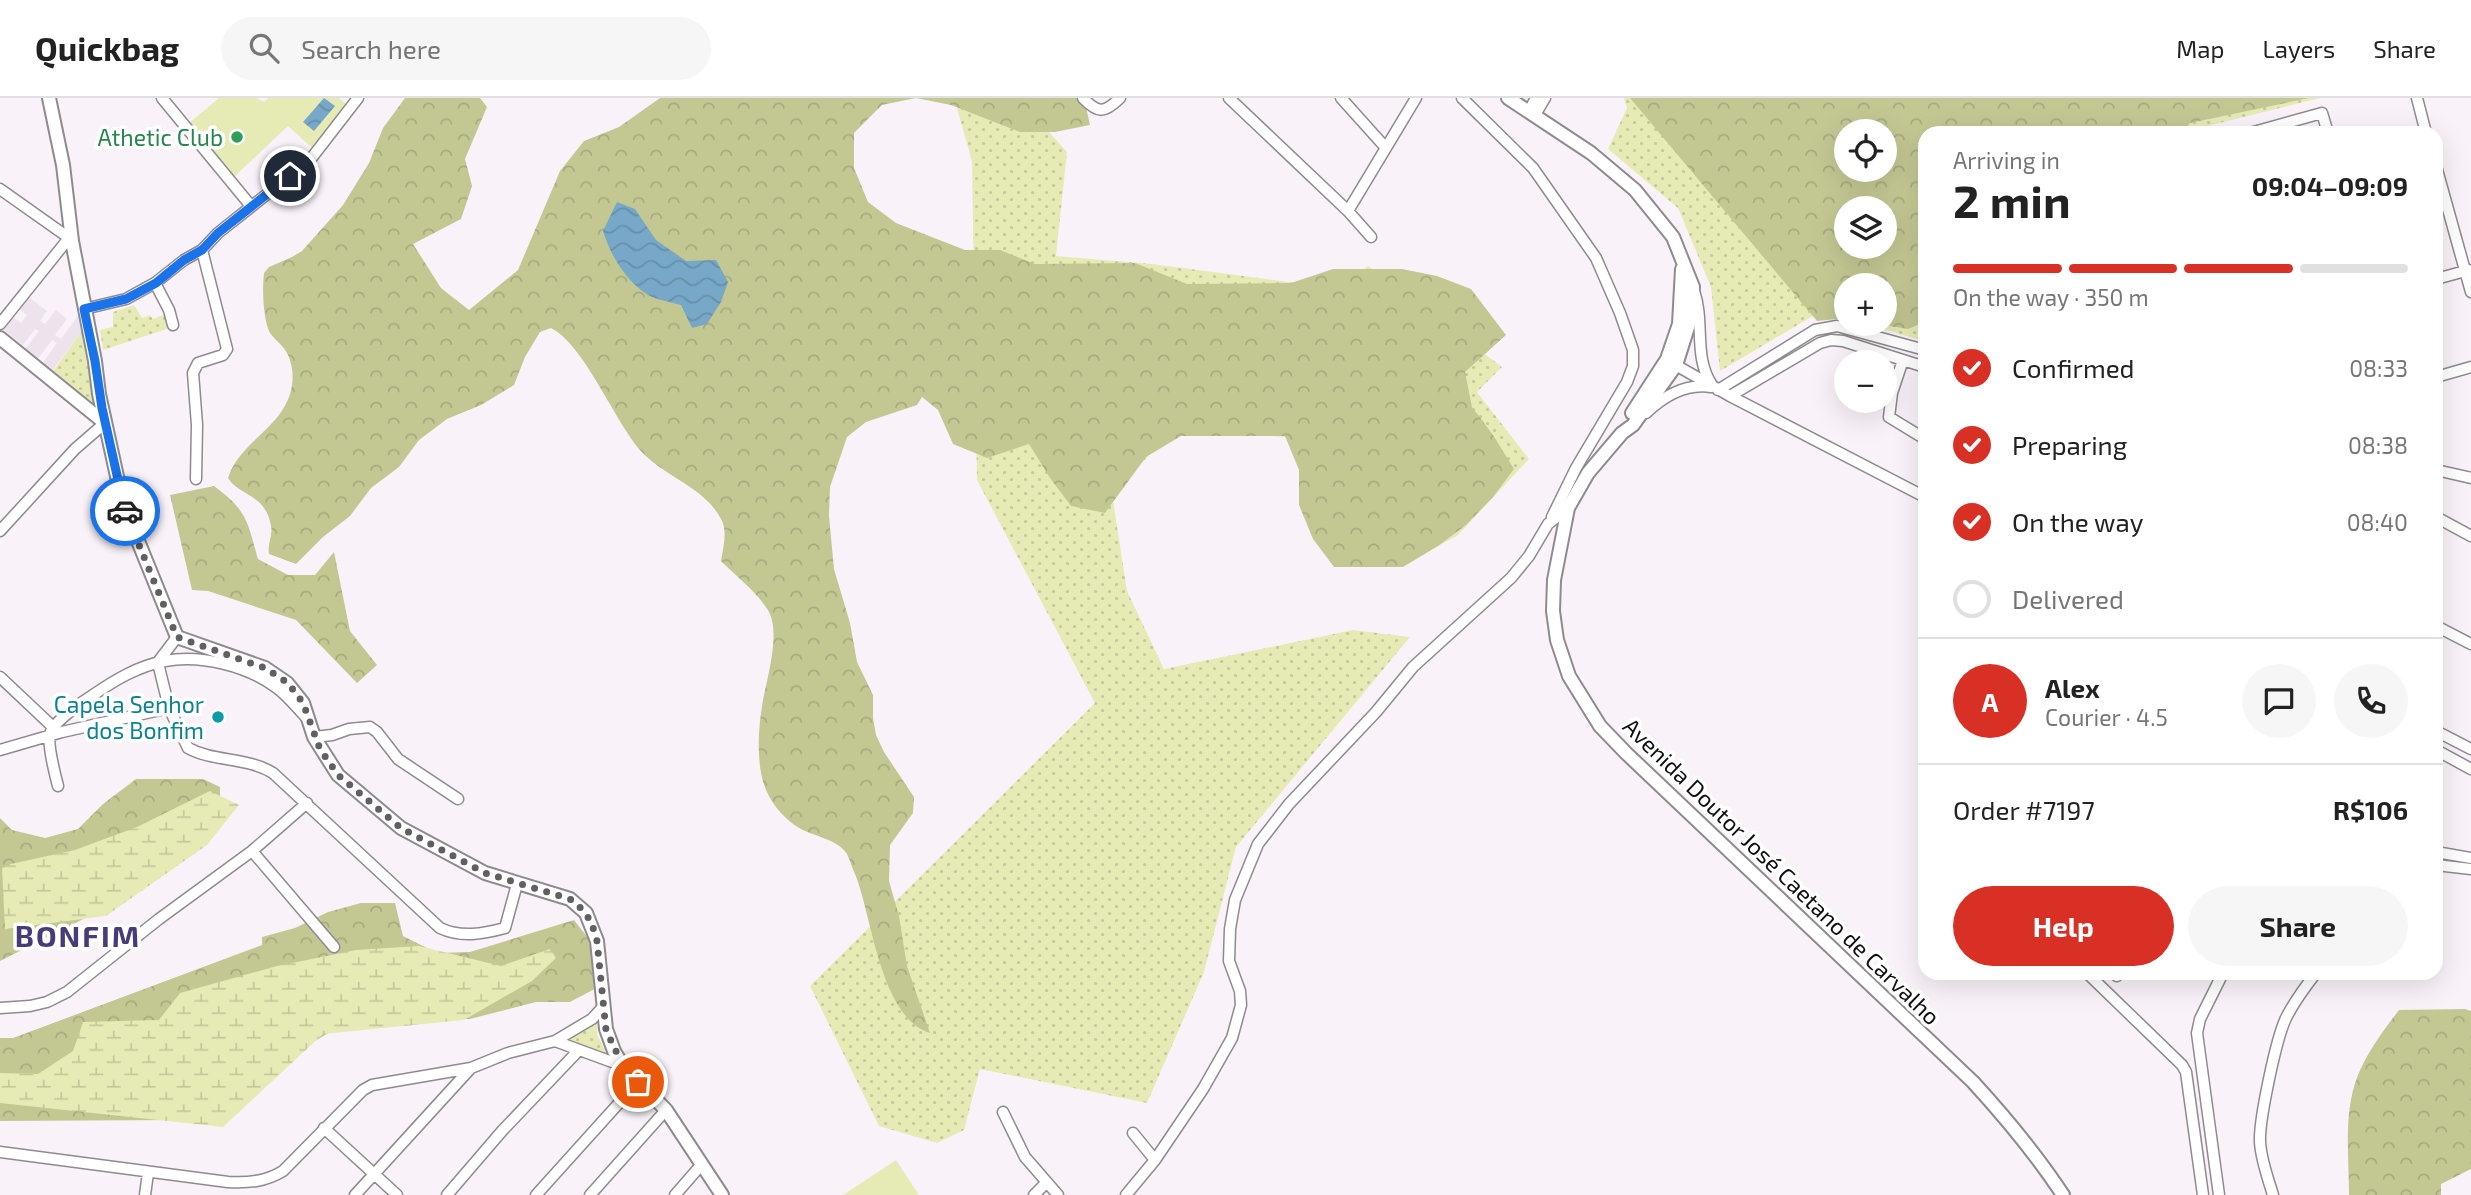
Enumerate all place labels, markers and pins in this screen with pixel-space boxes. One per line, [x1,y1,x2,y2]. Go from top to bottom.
place label: Athetic Club [97,123,223,151]
marker: Athetic Club [229,129,245,145]
pin [260,146,320,206]
place label: Capela Senhor dos Bonfim [54,690,204,744]
marker: Capela Senhor dos Bonfim [210,709,226,725]
pin [608,1052,668,1112]

